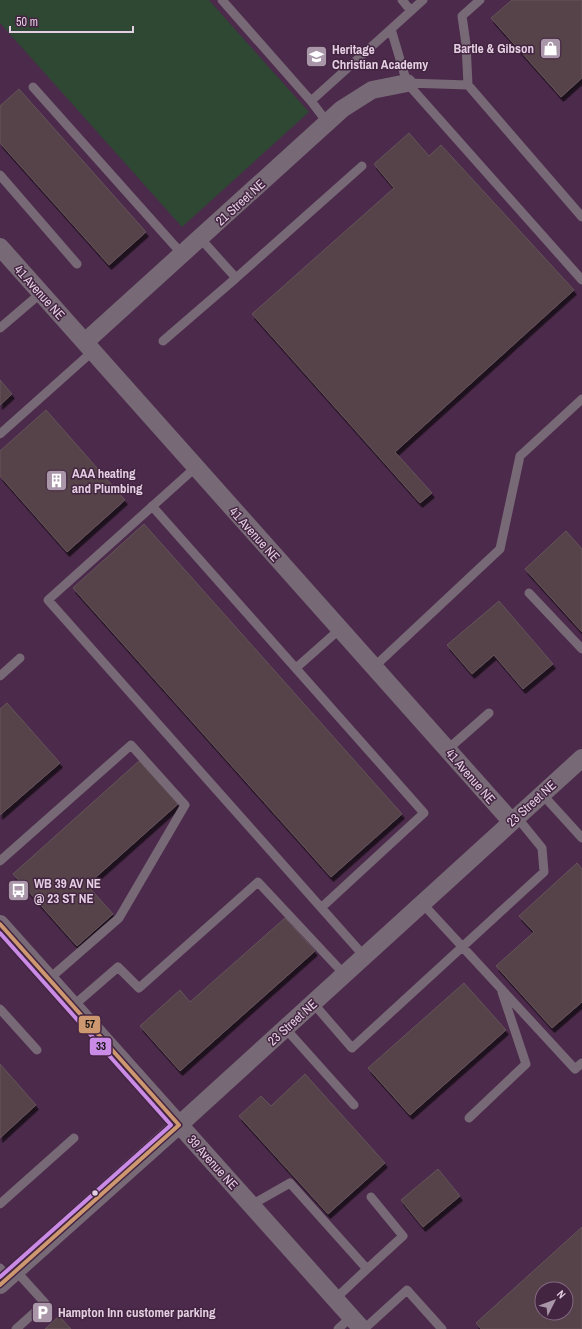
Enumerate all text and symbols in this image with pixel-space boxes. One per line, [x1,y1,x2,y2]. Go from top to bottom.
scale bar [10,8,133,34]
text: 50 m [16,14,38,30]
shop icon: Bartle & Gibson [537,35,563,61]
place label: Bartle & Gibson [453,40,534,57]
place label: Heritage Christian Academy [332,41,428,73]
school or university icon: Heritage Christian Academy [304,43,330,69]
street label: 21 Street NE [212,176,269,229]
street label: 41 Avenue NE [11,261,69,323]
place label: AAA heating and Plumbing [72,465,143,497]
building icon: AAA heating and Plumbing [43,467,69,493]
street label: 41 Avenue NE [226,503,284,565]
street label: 41 Avenue NE [442,745,499,808]
street label: 23 Street NE [503,777,560,830]
place label: WB 39 AV NE @ 23 ST NE [34,875,101,907]
bus stop icon: WB 39 AV NE @ 23 ST NE [6,877,32,903]
street label: 23 Street NE [264,996,321,1049]
line badge: 57 [78,1015,101,1034]
text: 57 [85,1017,95,1031]
line badge: 33 [89,1037,112,1056]
text: 33 [96,1039,106,1053]
street label: 39 Avenue NE [184,1131,242,1193]
unlabelled marker [90,1188,100,1198]
north arrow [534,1281,574,1321]
text: N [554,1287,569,1301]
parking icon: Hampton Inn customer parking [29,1299,55,1325]
place label: Hampton Inn customer parking [58,1304,216,1321]

